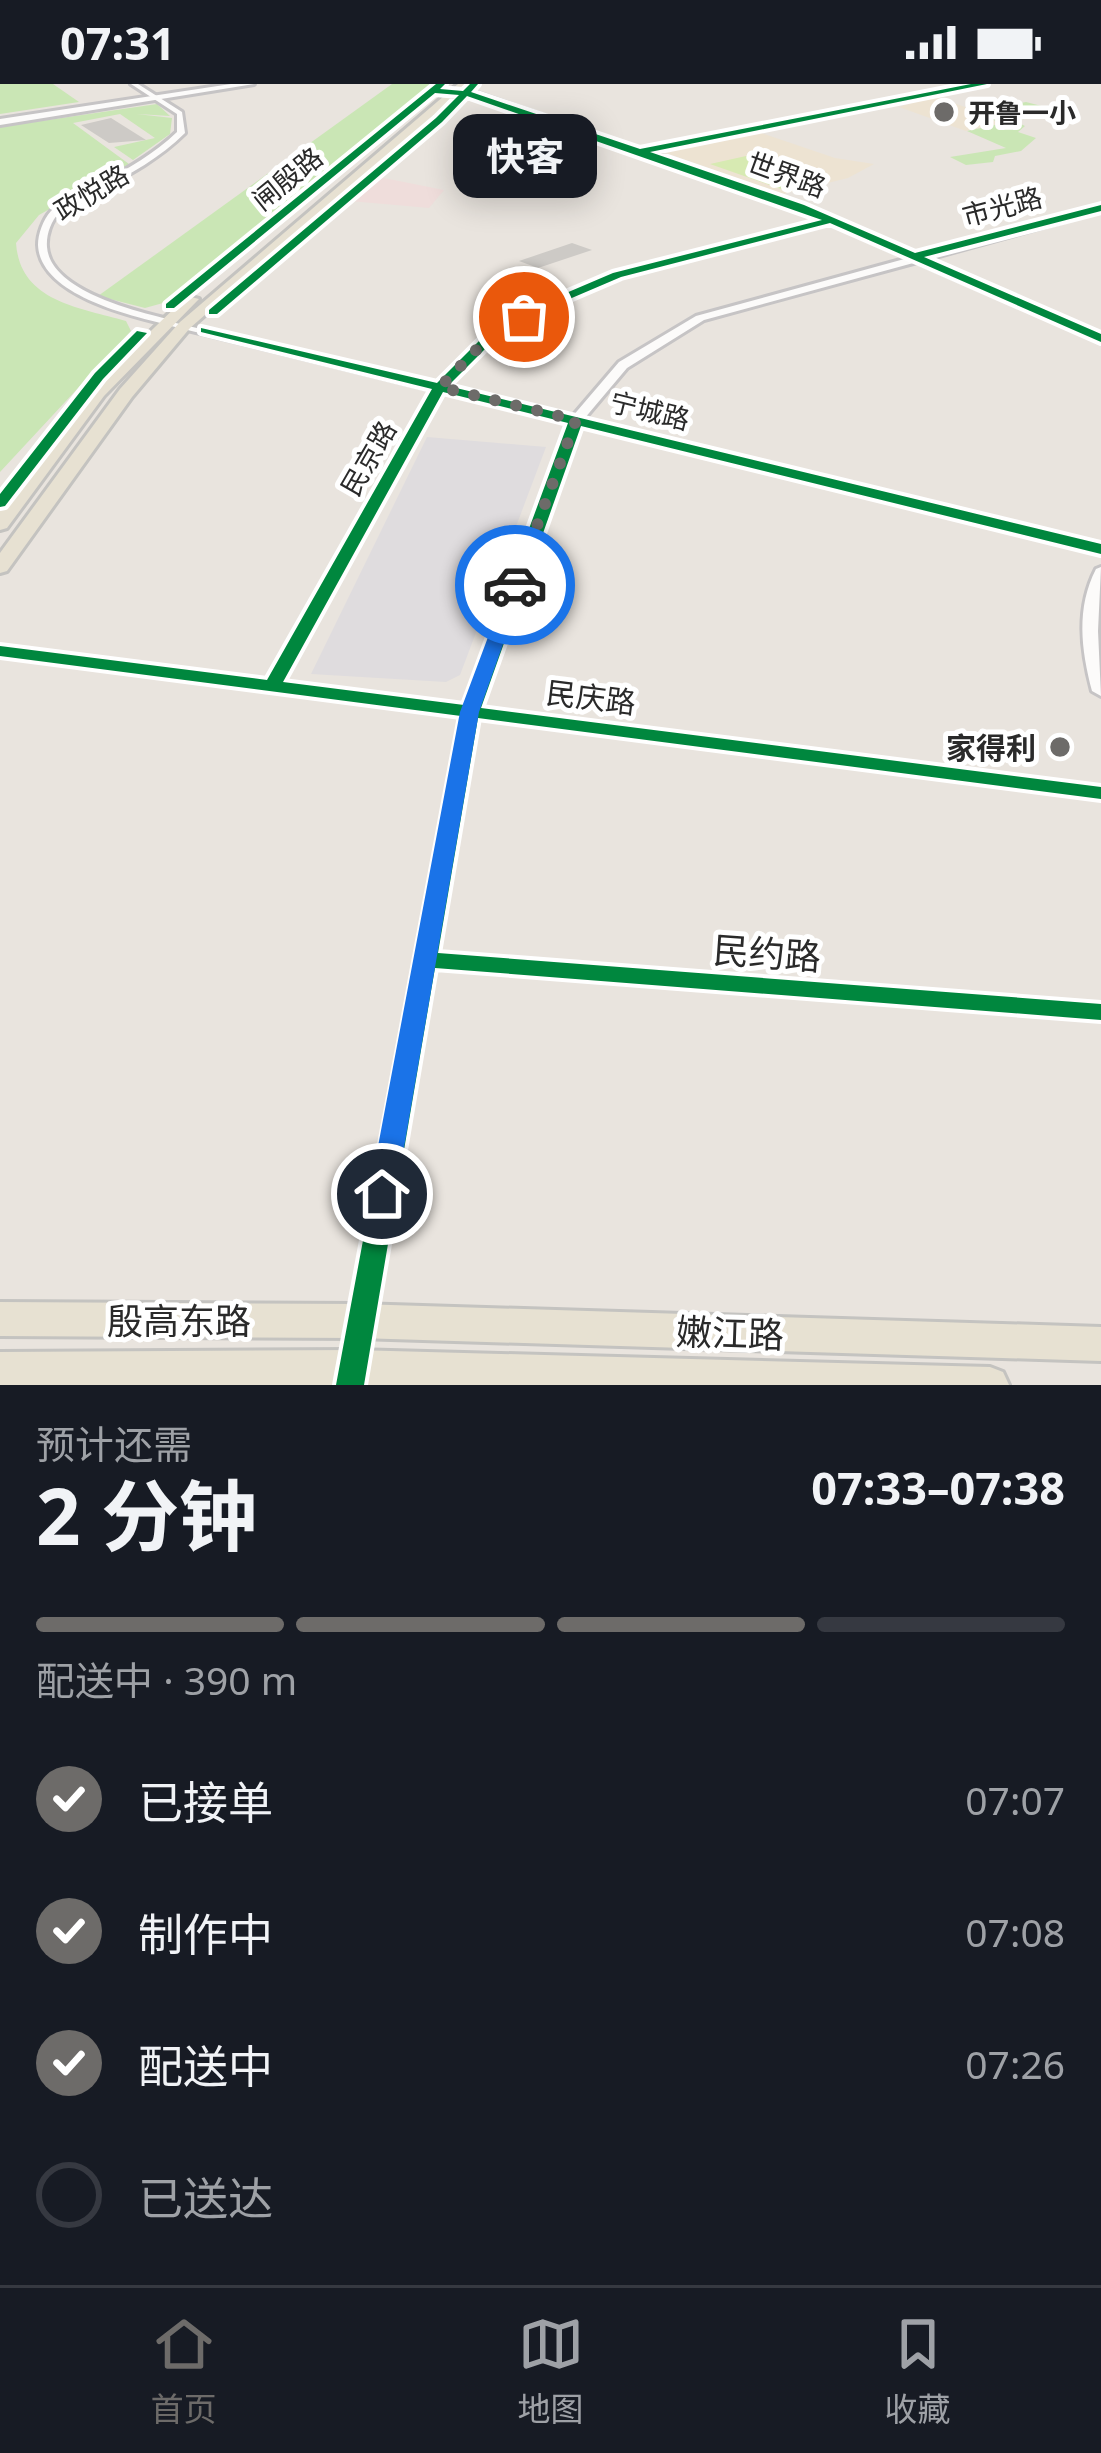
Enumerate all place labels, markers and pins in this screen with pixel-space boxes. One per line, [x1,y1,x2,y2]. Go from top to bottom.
place label: 开鲁一小 [968,94,1076,131]
marker: 开鲁一小 [931,99,957,125]
callout: 快客 [452,113,596,197]
pin [473,266,575,368]
place label: 家得利 [946,727,1036,768]
marker: 家得利 [1047,734,1073,760]
pin [331,1143,433,1245]

